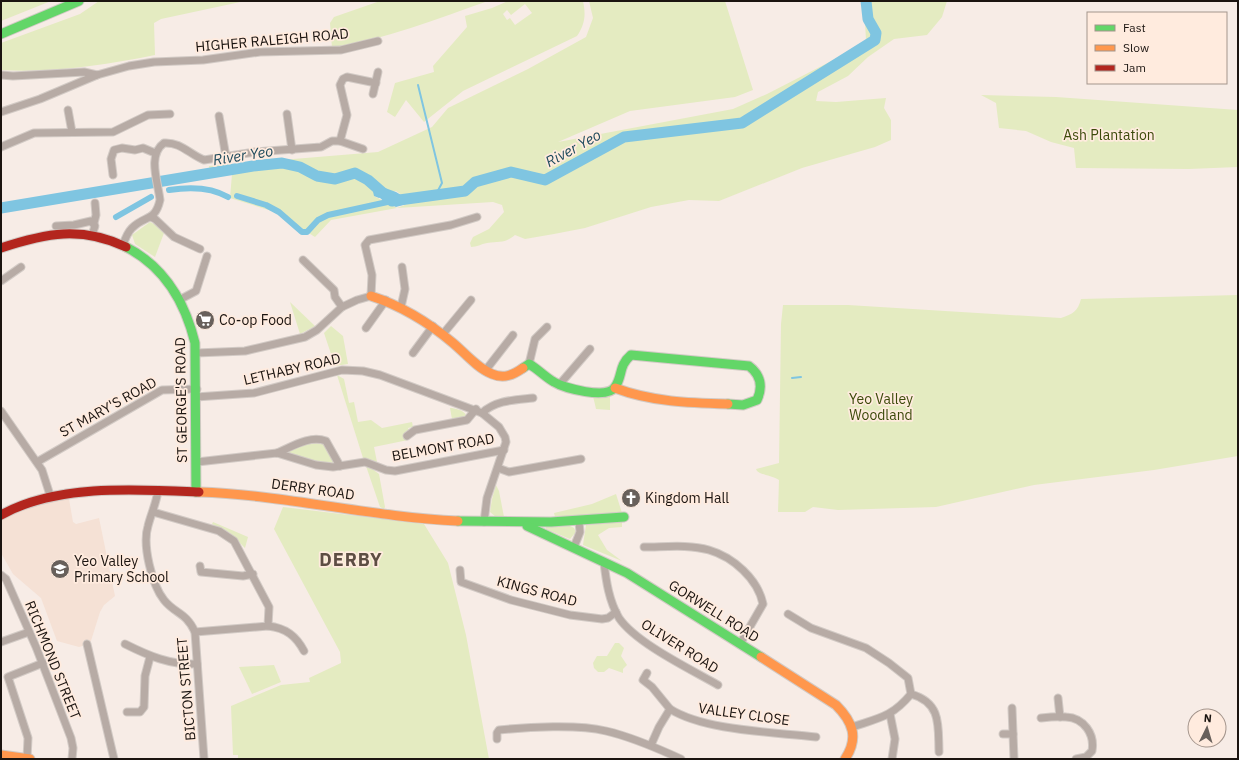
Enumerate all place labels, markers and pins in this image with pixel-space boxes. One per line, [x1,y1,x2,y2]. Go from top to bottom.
supermarket icon: Co-op Food [194,309,216,331]
place label: Co-op Food [219,311,292,329]
church icon: Kingdom Hall [620,487,642,509]
place label: Kingdom Hall [645,489,729,507]
place label: Yeo Valley Primary School [74,552,169,586]
school or university icon: Yeo Valley Primary School [49,558,71,580]

